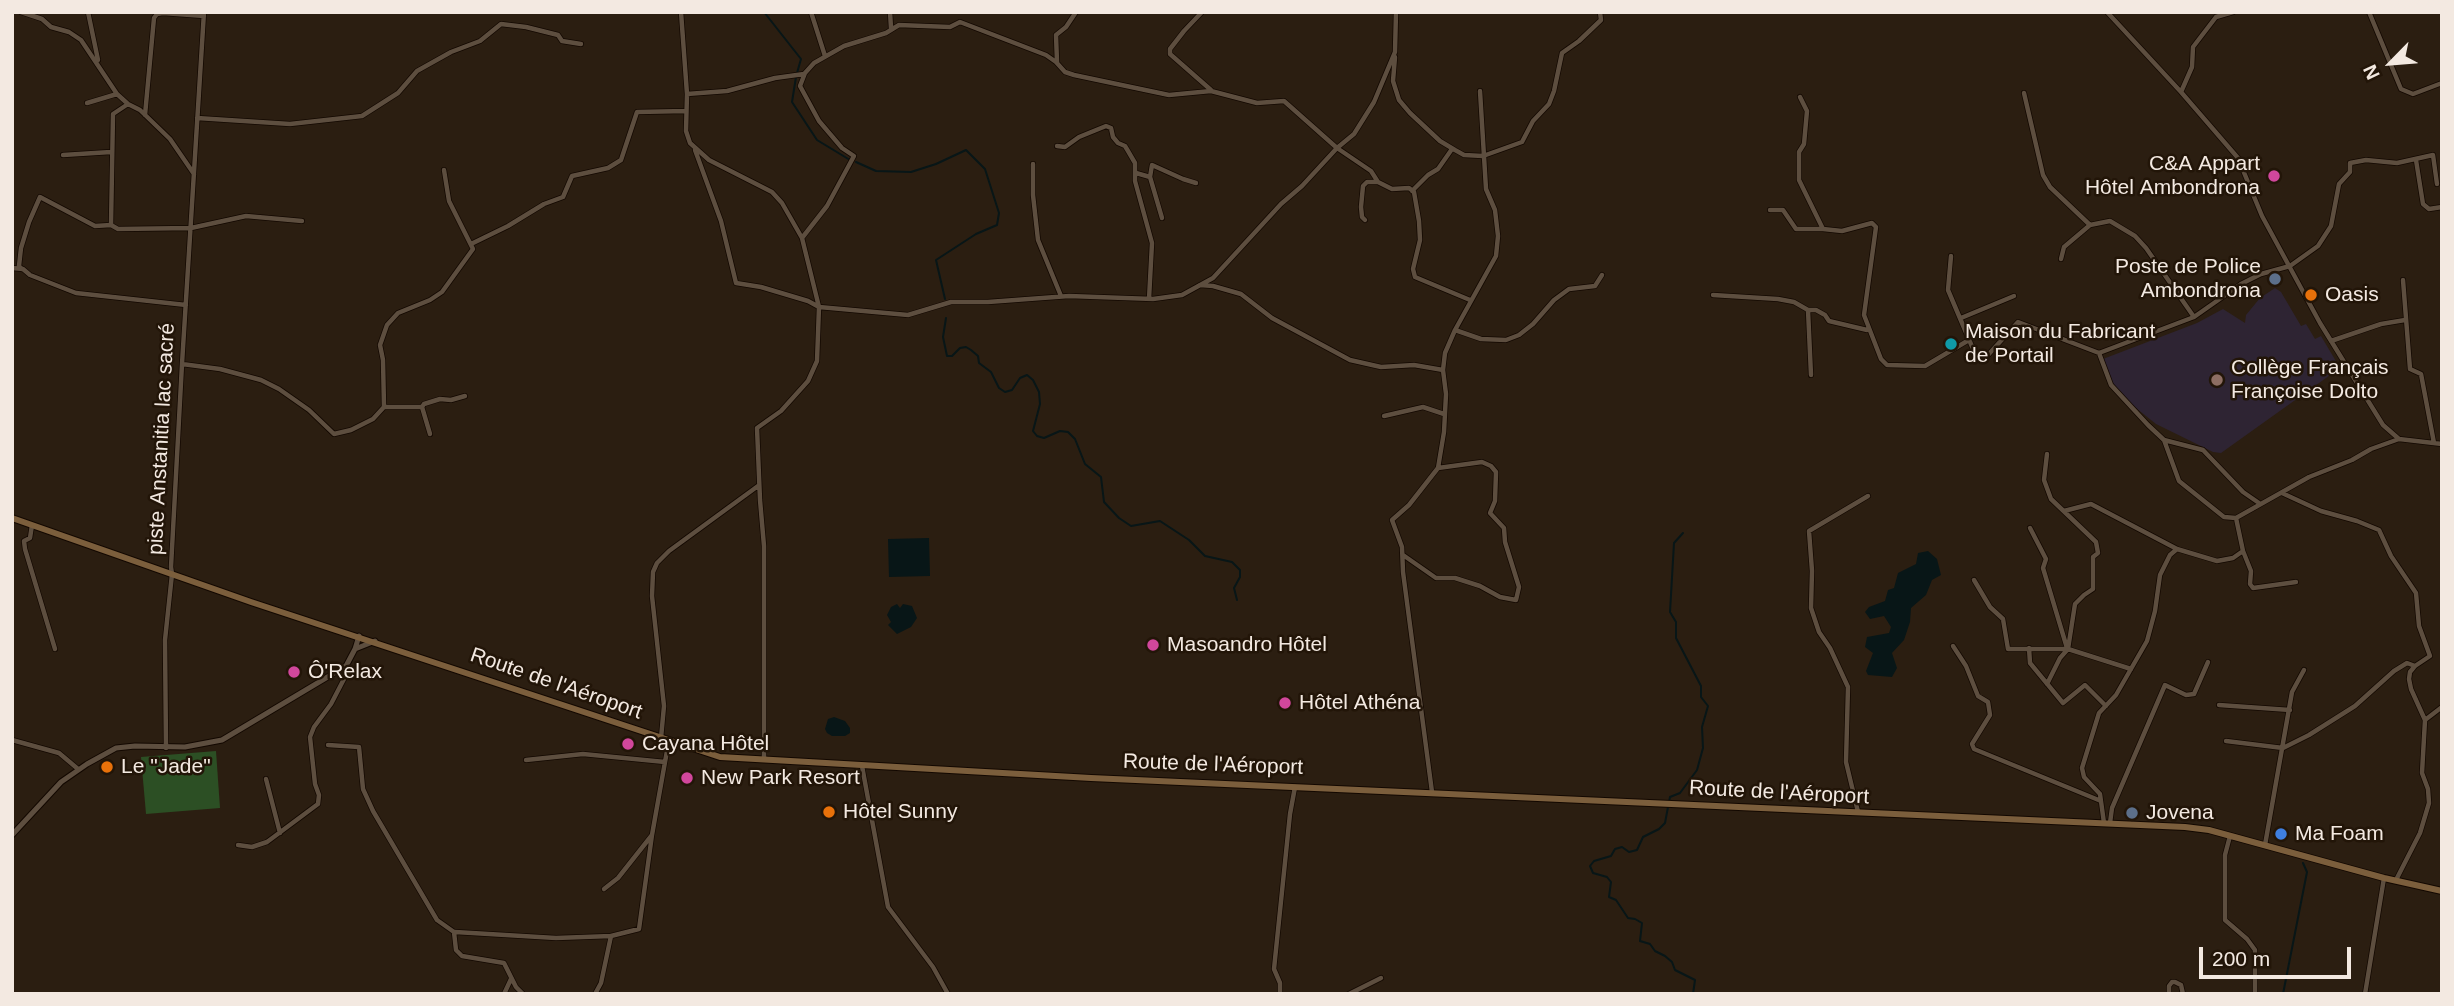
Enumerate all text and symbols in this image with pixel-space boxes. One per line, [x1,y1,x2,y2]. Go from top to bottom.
north arrow [2356,28,2426,98]
text: N [2359,61,2384,83]
place label: C&A Appart Hôtel Ambondrona [2085,151,2260,201]
marker: C&A Appart Hôtel Ambondrona [2266,168,2282,184]
place label: Poste de Police Ambondrona [2115,254,2261,304]
marker: Poste de Police Ambondrona [2267,271,2283,287]
place label: Oasis [2325,282,2379,308]
marker: Oasis [2303,287,2319,303]
place label: Maison du Fabricant de Portail [1965,319,2155,369]
street label: piste Anstanitia lac sacré [143,322,181,556]
marker: Maison du Fabricant de Portail [1943,336,1959,352]
place label: Collège Français Françoise Dolto [2231,355,2389,405]
marker: Collège Français Françoise Dolto [2209,372,2225,388]
place label: Masoandro Hôtel [1167,632,1327,658]
marker: Masoandro Hôtel [1145,637,1161,653]
street label: Route de l'Aéroport [467,643,645,725]
place label: Ô'Relax [308,659,382,685]
marker: Ô'Relax [286,664,302,680]
place label: Hôtel Athéna [1299,690,1420,716]
marker: Hôtel Athéna [1277,695,1293,711]
place label: Cayana Hôtel [642,731,769,757]
marker: Cayana Hôtel [620,736,636,752]
street label: Route de l'Aéroport [1122,749,1304,781]
place label: Le "Jade" [121,754,211,780]
marker: Le "Jade" [99,759,115,775]
place label: New Park Resort [701,765,860,791]
marker: New Park Resort [679,770,695,786]
street label: Route de l'Aéroport [1688,776,1870,810]
place label: Hôtel Sunny [843,799,957,825]
place label: Jovena [2146,800,2214,826]
marker: Hôtel Sunny [821,804,837,820]
marker: Jovena [2124,805,2140,821]
place label: Ma Foam [2295,821,2384,847]
marker: Ma Foam [2273,826,2289,842]
scale bar [2202,932,2354,976]
text: 200 m [2212,947,2270,970]

